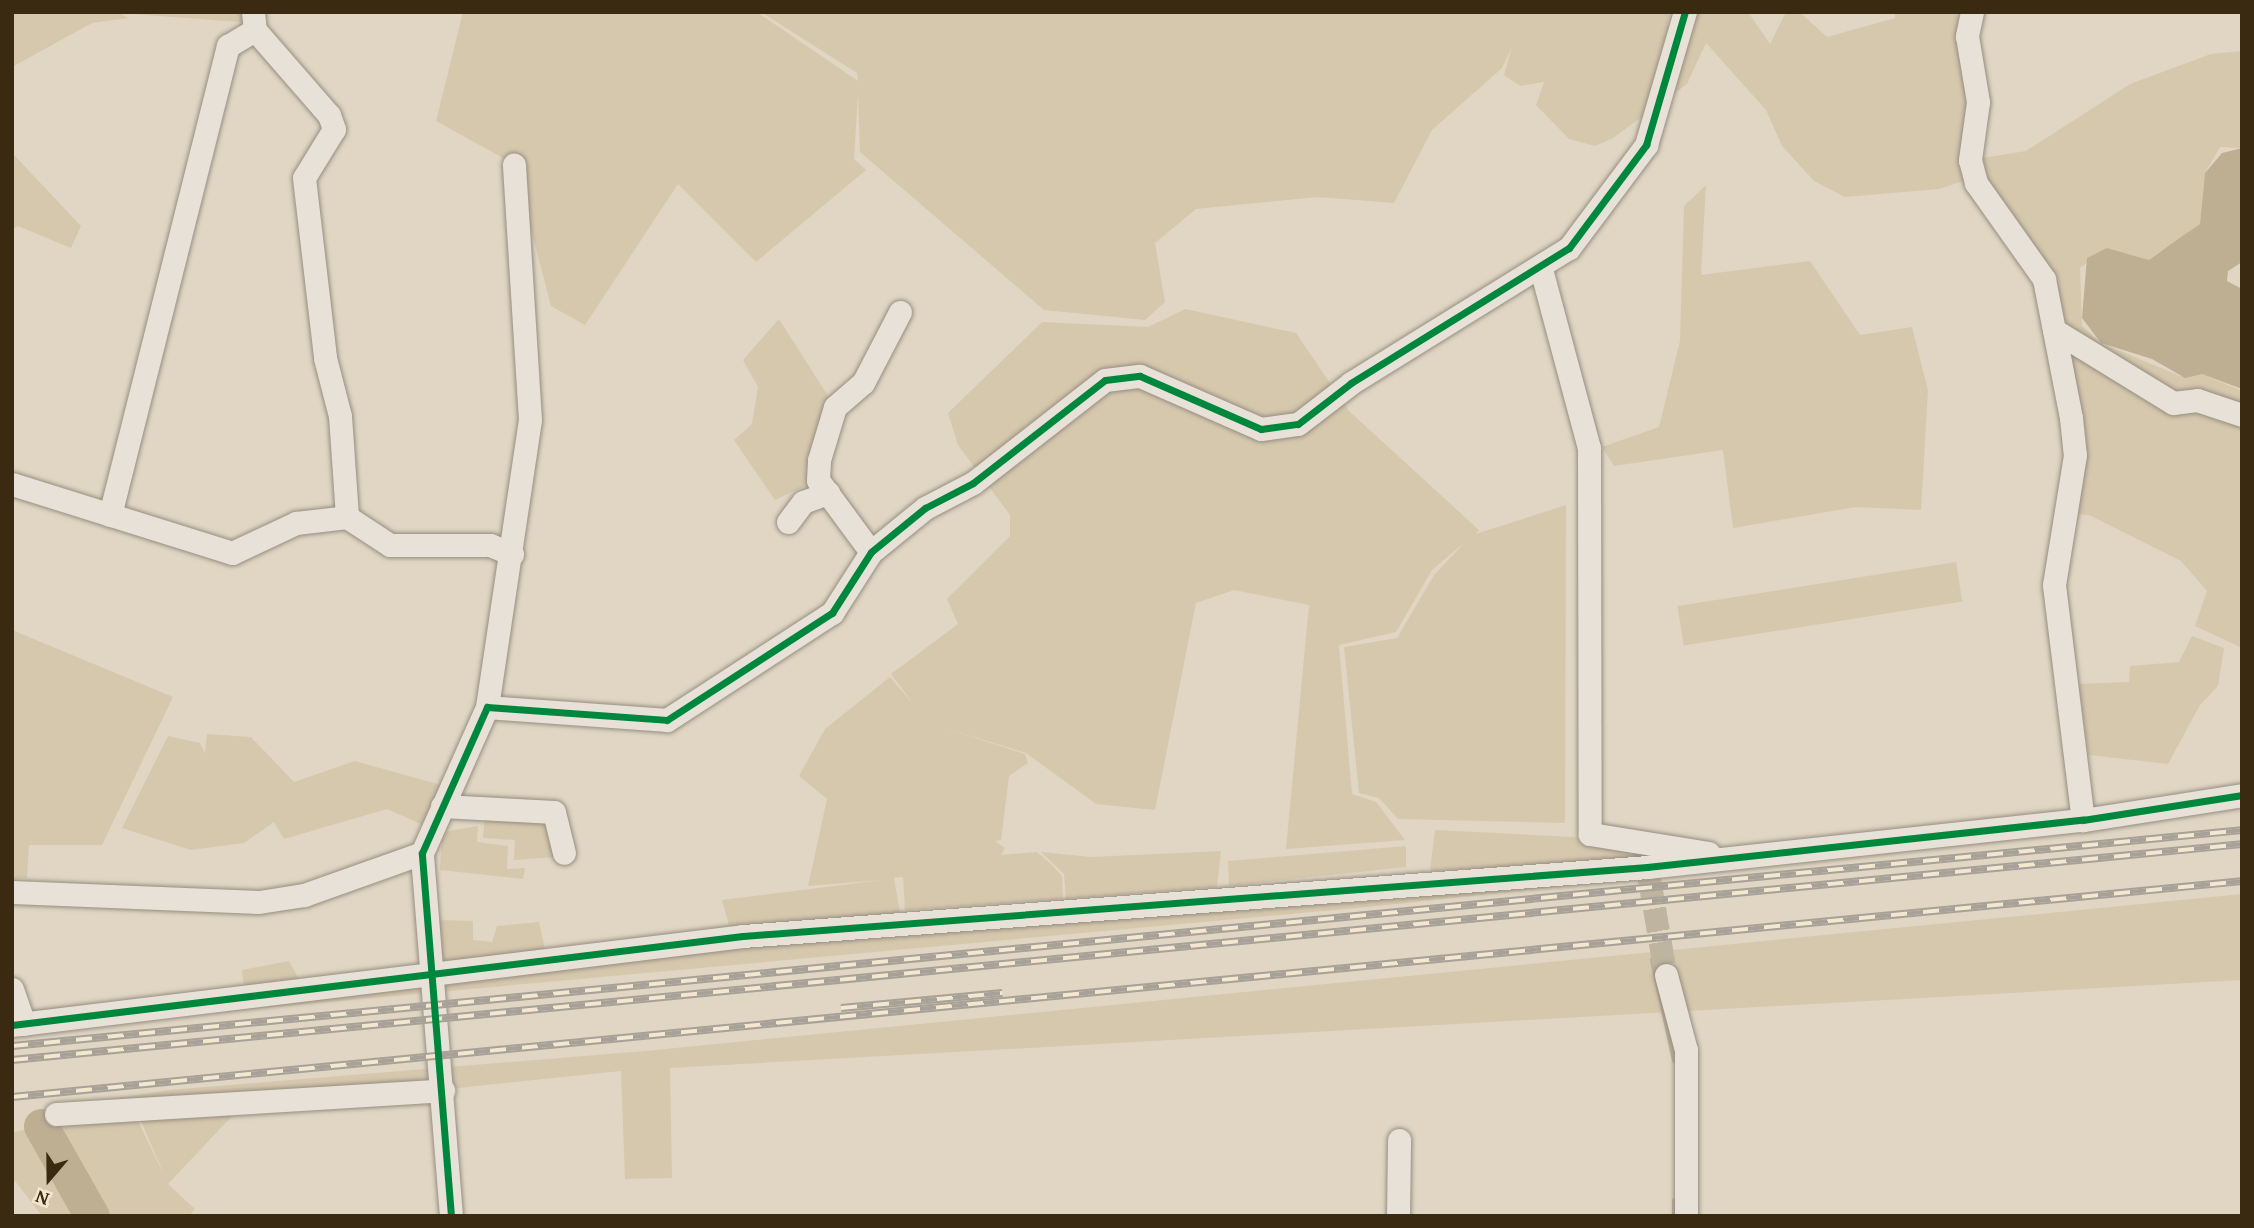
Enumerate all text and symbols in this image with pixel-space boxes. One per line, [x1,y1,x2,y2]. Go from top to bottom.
north arrow [14,1144,84,1214]
text: N [31,1183,53,1214]

